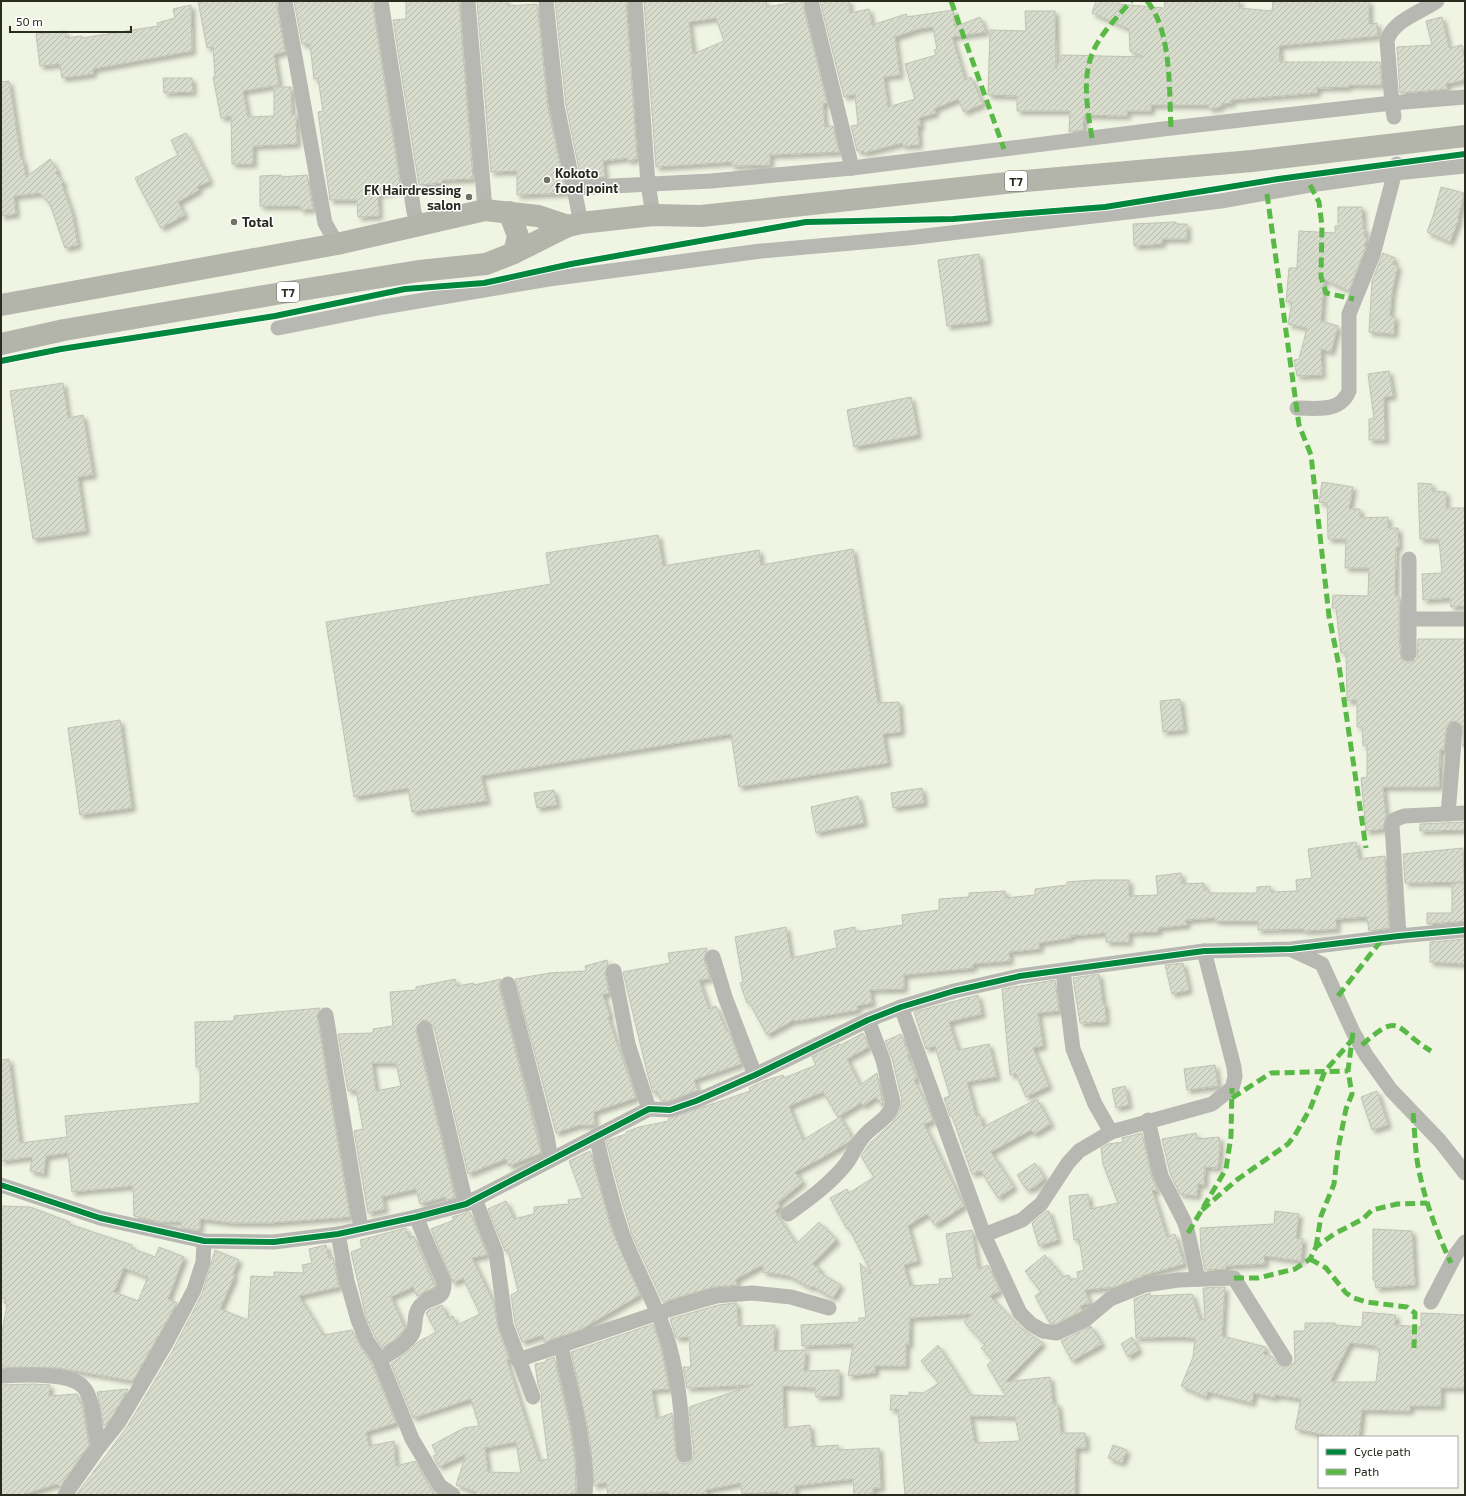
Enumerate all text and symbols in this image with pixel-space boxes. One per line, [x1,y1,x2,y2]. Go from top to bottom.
scale bar [10,8,131,34]
text: 50 m [16,14,43,28]
place label: Kokoto food point [555,165,619,196]
road number: T7 [1005,171,1027,191]
marker: Kokoto food point [542,175,552,185]
place label: FK Hairdressing salon [364,182,461,213]
marker: FK Hairdressing salon [464,192,474,202]
place label: Total [242,214,274,230]
marker: Total [229,217,239,227]
road number: T7 [277,282,299,302]
legend [1318,1436,1458,1488]
text: Cycle path [1354,1444,1411,1458]
text: Path [1354,1464,1379,1478]

